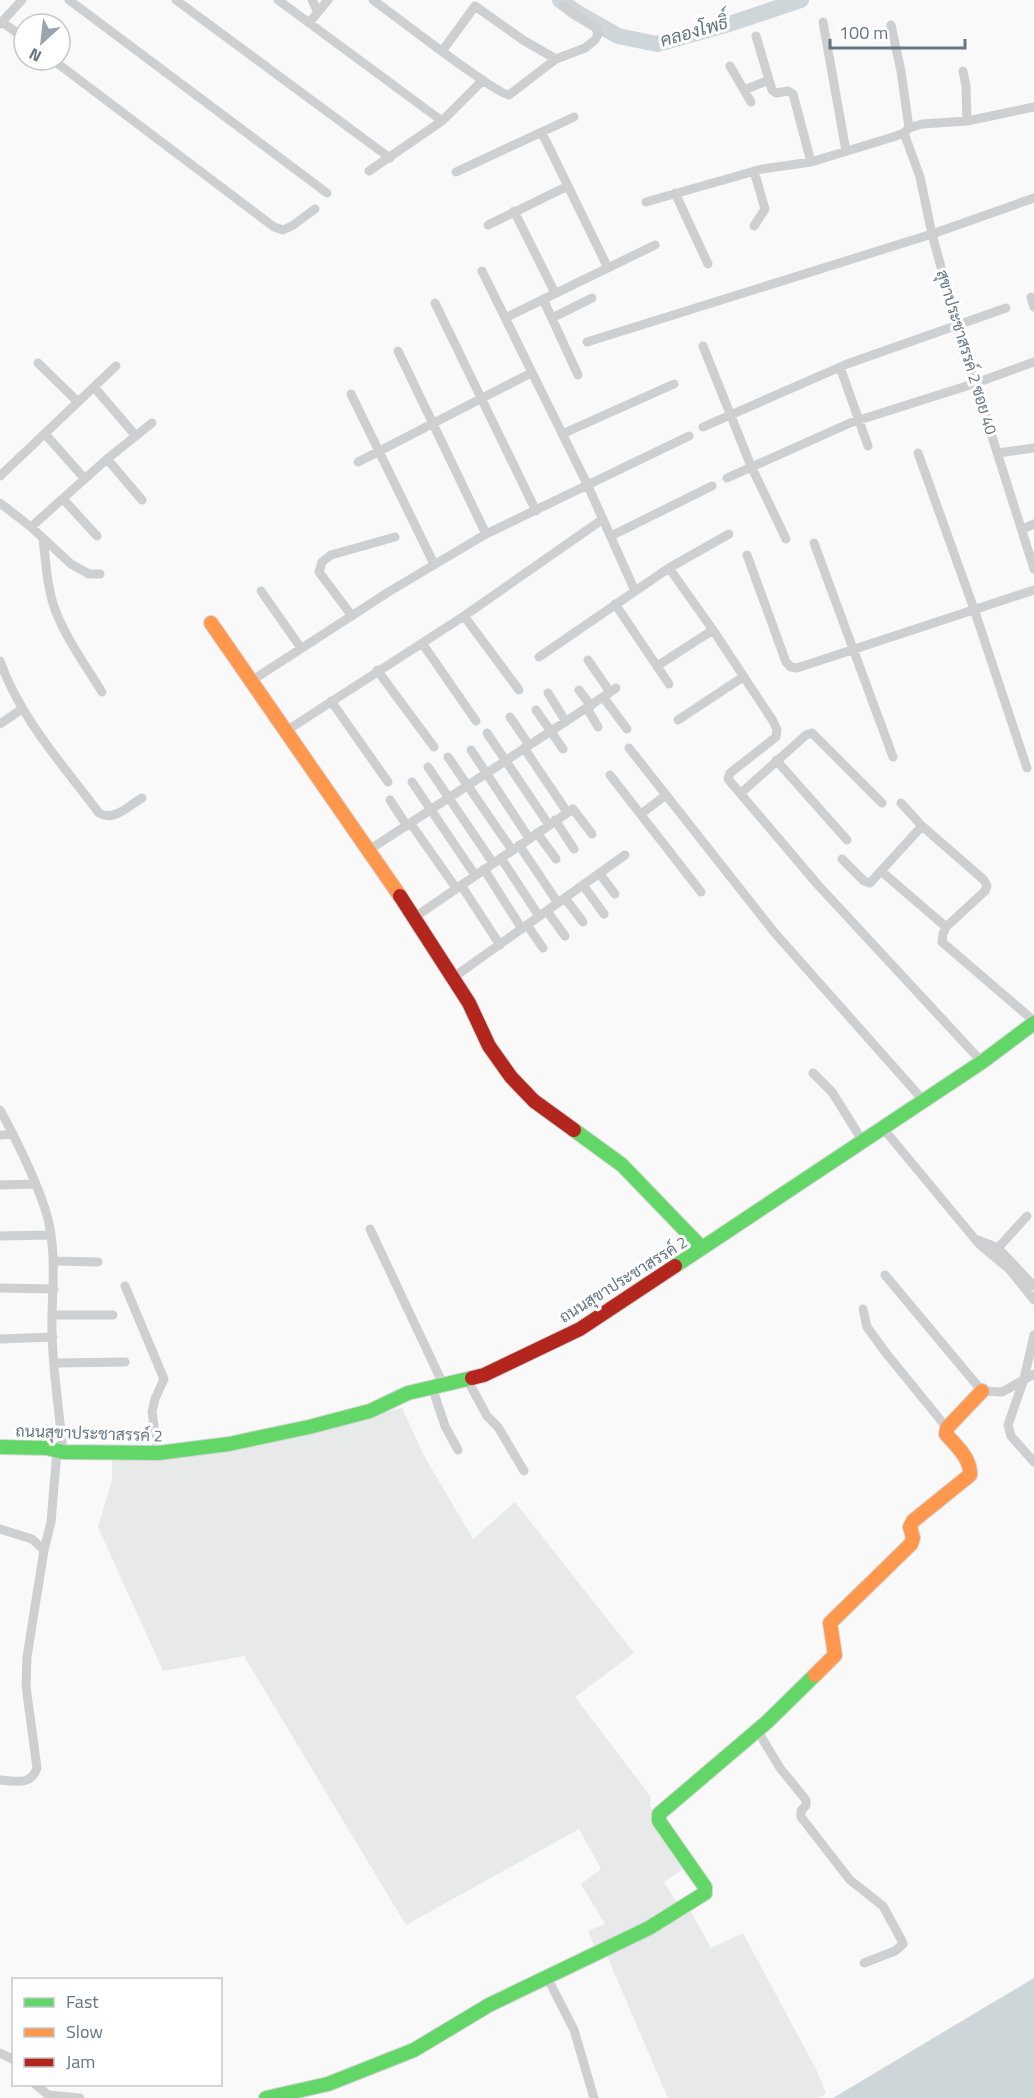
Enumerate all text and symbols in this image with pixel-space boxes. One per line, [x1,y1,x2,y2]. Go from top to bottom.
water label: คลองโพธิ์ [656,5,735,54]
north arrow [12,12,72,72]
scale bar [830,12,965,50]
text: 100 m [839,19,888,46]
text: N [25,42,46,69]
street label: สุขาประชาสรรค์ 2 ซอย 40 [931,267,1003,437]
street label: ถนนสุขาประชาสรรค์ 2 [554,1230,692,1328]
street label: ถนนสุขาประชาสรรค์ 2 [15,1418,163,1448]
legend [12,1978,222,2086]
text: Fast [66,1988,99,2015]
text: Slow [66,2018,103,2045]
text: Jam [66,2048,95,2075]

